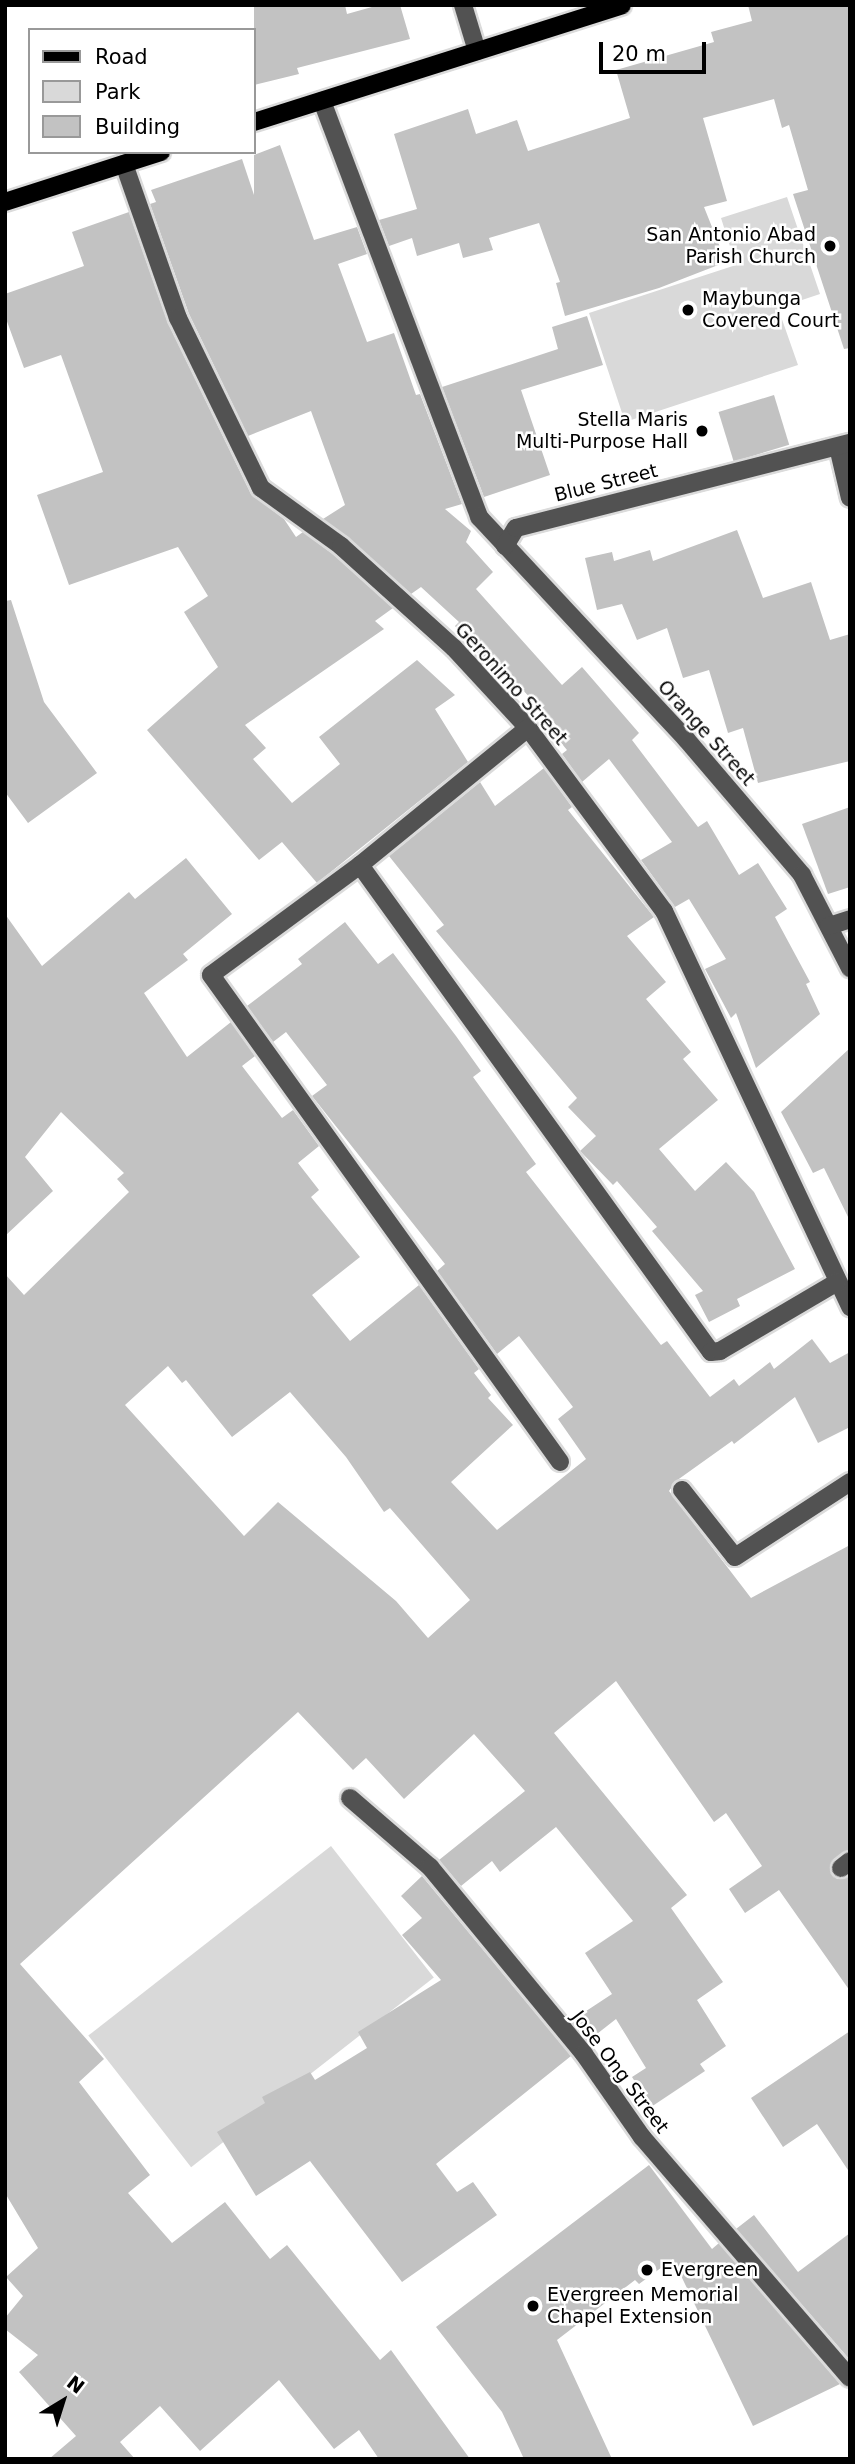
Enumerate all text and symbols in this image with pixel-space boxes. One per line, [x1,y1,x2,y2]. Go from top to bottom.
legend [28,28,256,154]
scale bar [603,28,710,72]
text: 20 m [612,42,666,66]
text: Road [95,45,148,69]
text: Park [95,80,140,104]
text: Building [95,115,180,139]
place label: San Antonio Abad Parish Church [646,224,816,268]
marker: San Antonio Abad Parish Church [822,238,838,254]
place label: Maybunga Covered Court [702,288,839,332]
marker: Maybunga Covered Court [680,302,696,318]
place label: Stella Maris Multi-Purpose Hall [516,409,688,453]
marker: Stella Maris Multi-Purpose Hall [694,423,710,439]
street label: Blue Street [552,459,660,507]
street label: Geronimo Street [450,618,572,750]
street label: Orange Street [653,676,759,790]
street label: Jose Ong Street [566,2006,674,2138]
place label: Evergreen [661,2259,758,2281]
marker: Evergreen [639,2262,655,2278]
place label: Evergreen Memorial Chapel Extension [547,2284,739,2328]
marker: Evergreen Memorial Chapel Extension [525,2298,541,2314]
north arrow [28,2366,98,2436]
text: N [63,2371,89,2398]

